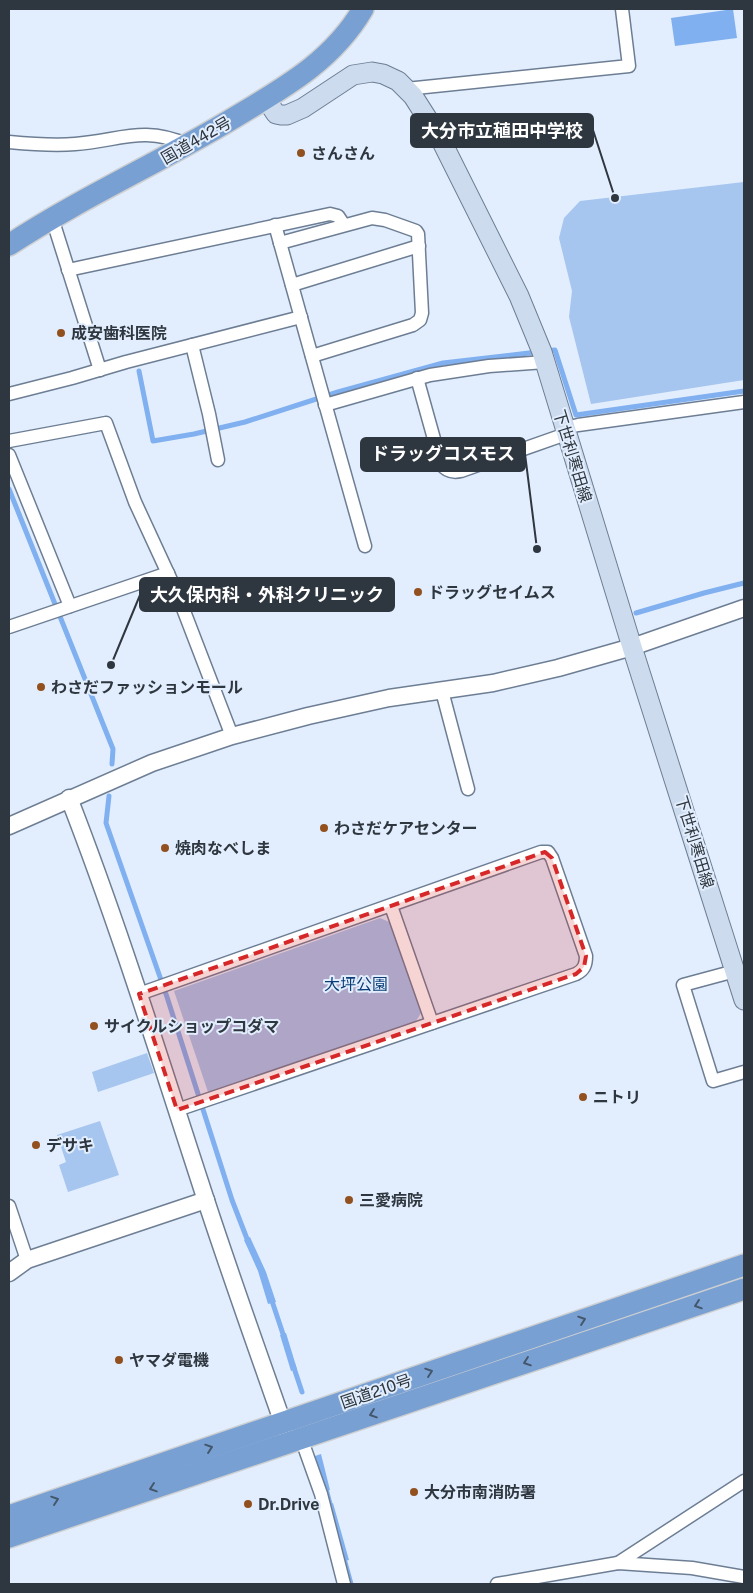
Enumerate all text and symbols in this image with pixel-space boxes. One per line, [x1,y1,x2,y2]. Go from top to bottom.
street label: 国道442号 [158,113,235,168]
callout: 大分市立稙田中学校 [411,114,593,147]
text: 大分市立稙田中学校 [421,120,583,141]
place label: さんさん [311,144,375,163]
marker: さんさん [295,147,307,159]
place label: 成安歯科医院 [71,324,167,343]
marker: 成安歯科医院 [55,327,67,339]
street label: 下世利寒田線 [549,407,596,505]
callout: ドラッグコスモス [361,438,525,471]
text: ドラッグコスモス [371,443,515,464]
callout: 大久保内科・外科クリニック [140,578,394,611]
place label: ドラッグセイムス [428,583,556,602]
text: 大久保内科・外科クリニック [150,584,384,605]
marker: ドラッグセイムス [412,586,424,598]
place label: わさだファッションモール [51,678,243,697]
marker: わさだファッションモール [35,681,47,693]
street label: 下世利寒田線 [671,793,718,891]
place label: わさだケアセンター [334,819,478,838]
marker: わさだケアセンター [318,822,330,834]
place label: 焼肉なべしま [175,839,271,858]
marker: 焼肉なべしま [159,842,171,854]
park label: 大坪公園 [324,975,388,994]
place label: サイクルショップコダマ [104,1017,279,1036]
marker: サイクルショップコダマ [88,1020,100,1032]
place label: ニトリ [593,1088,641,1107]
marker: ニトリ [577,1091,589,1103]
place label: デサキ [46,1136,94,1155]
marker: デサキ [30,1139,42,1151]
place label: 三愛病院 [359,1191,423,1210]
marker: 三愛病院 [343,1194,355,1206]
one-way arrow [694,1299,703,1309]
one-way arrow [578,1315,586,1325]
place label: ヤマダ電機 [129,1351,209,1370]
marker: ヤマダ電機 [113,1354,125,1366]
one-way arrow [524,1356,532,1366]
one-way arrow [424,1368,432,1378]
street label: 国道210号 [338,1370,414,1412]
one-way arrow [370,1408,378,1418]
one-way arrow [204,1444,213,1454]
one-way arrow [149,1482,158,1492]
place label: 大分市南消防署 [424,1483,536,1502]
marker: 大分市南消防署 [408,1486,420,1498]
place label: Dr.Drive [258,1495,319,1514]
one-way arrow [50,1496,59,1506]
marker: Dr.Drive [242,1498,254,1510]

